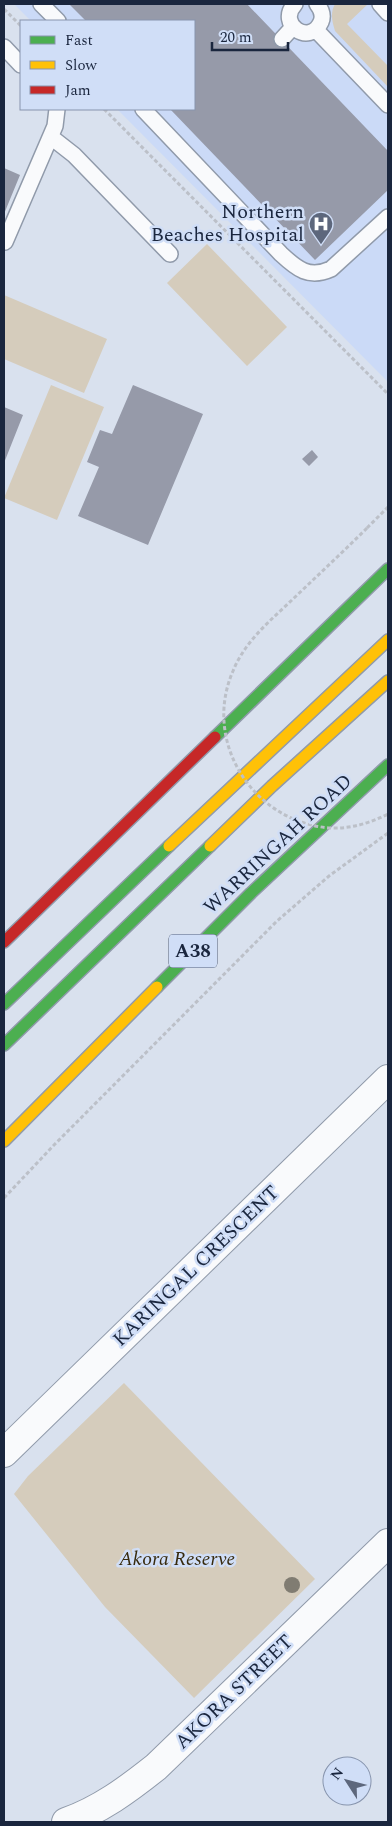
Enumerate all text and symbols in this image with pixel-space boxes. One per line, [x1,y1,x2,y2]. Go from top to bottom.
legend [20,20,195,110]
scale bar [212,20,288,52]
text: 20 m [220,26,252,49]
text: Fast [65,29,93,52]
text: Slow [65,54,97,77]
text: Jam [65,79,91,102]
place label: Northern Beaches Hospital [151,197,304,250]
hospital icon: Northern Beaches Hospital [308,211,334,245]
street label: WARRINGAH ROAD [197,767,359,921]
road number: A38 [169,934,217,968]
street label: KARINGAL CRESCENT [106,1178,286,1354]
park label: Akora Reserve [118,1544,235,1574]
street label: AKORA STREET [168,1627,300,1757]
north arrow [322,1756,372,1806]
text: N [325,1763,349,1784]

